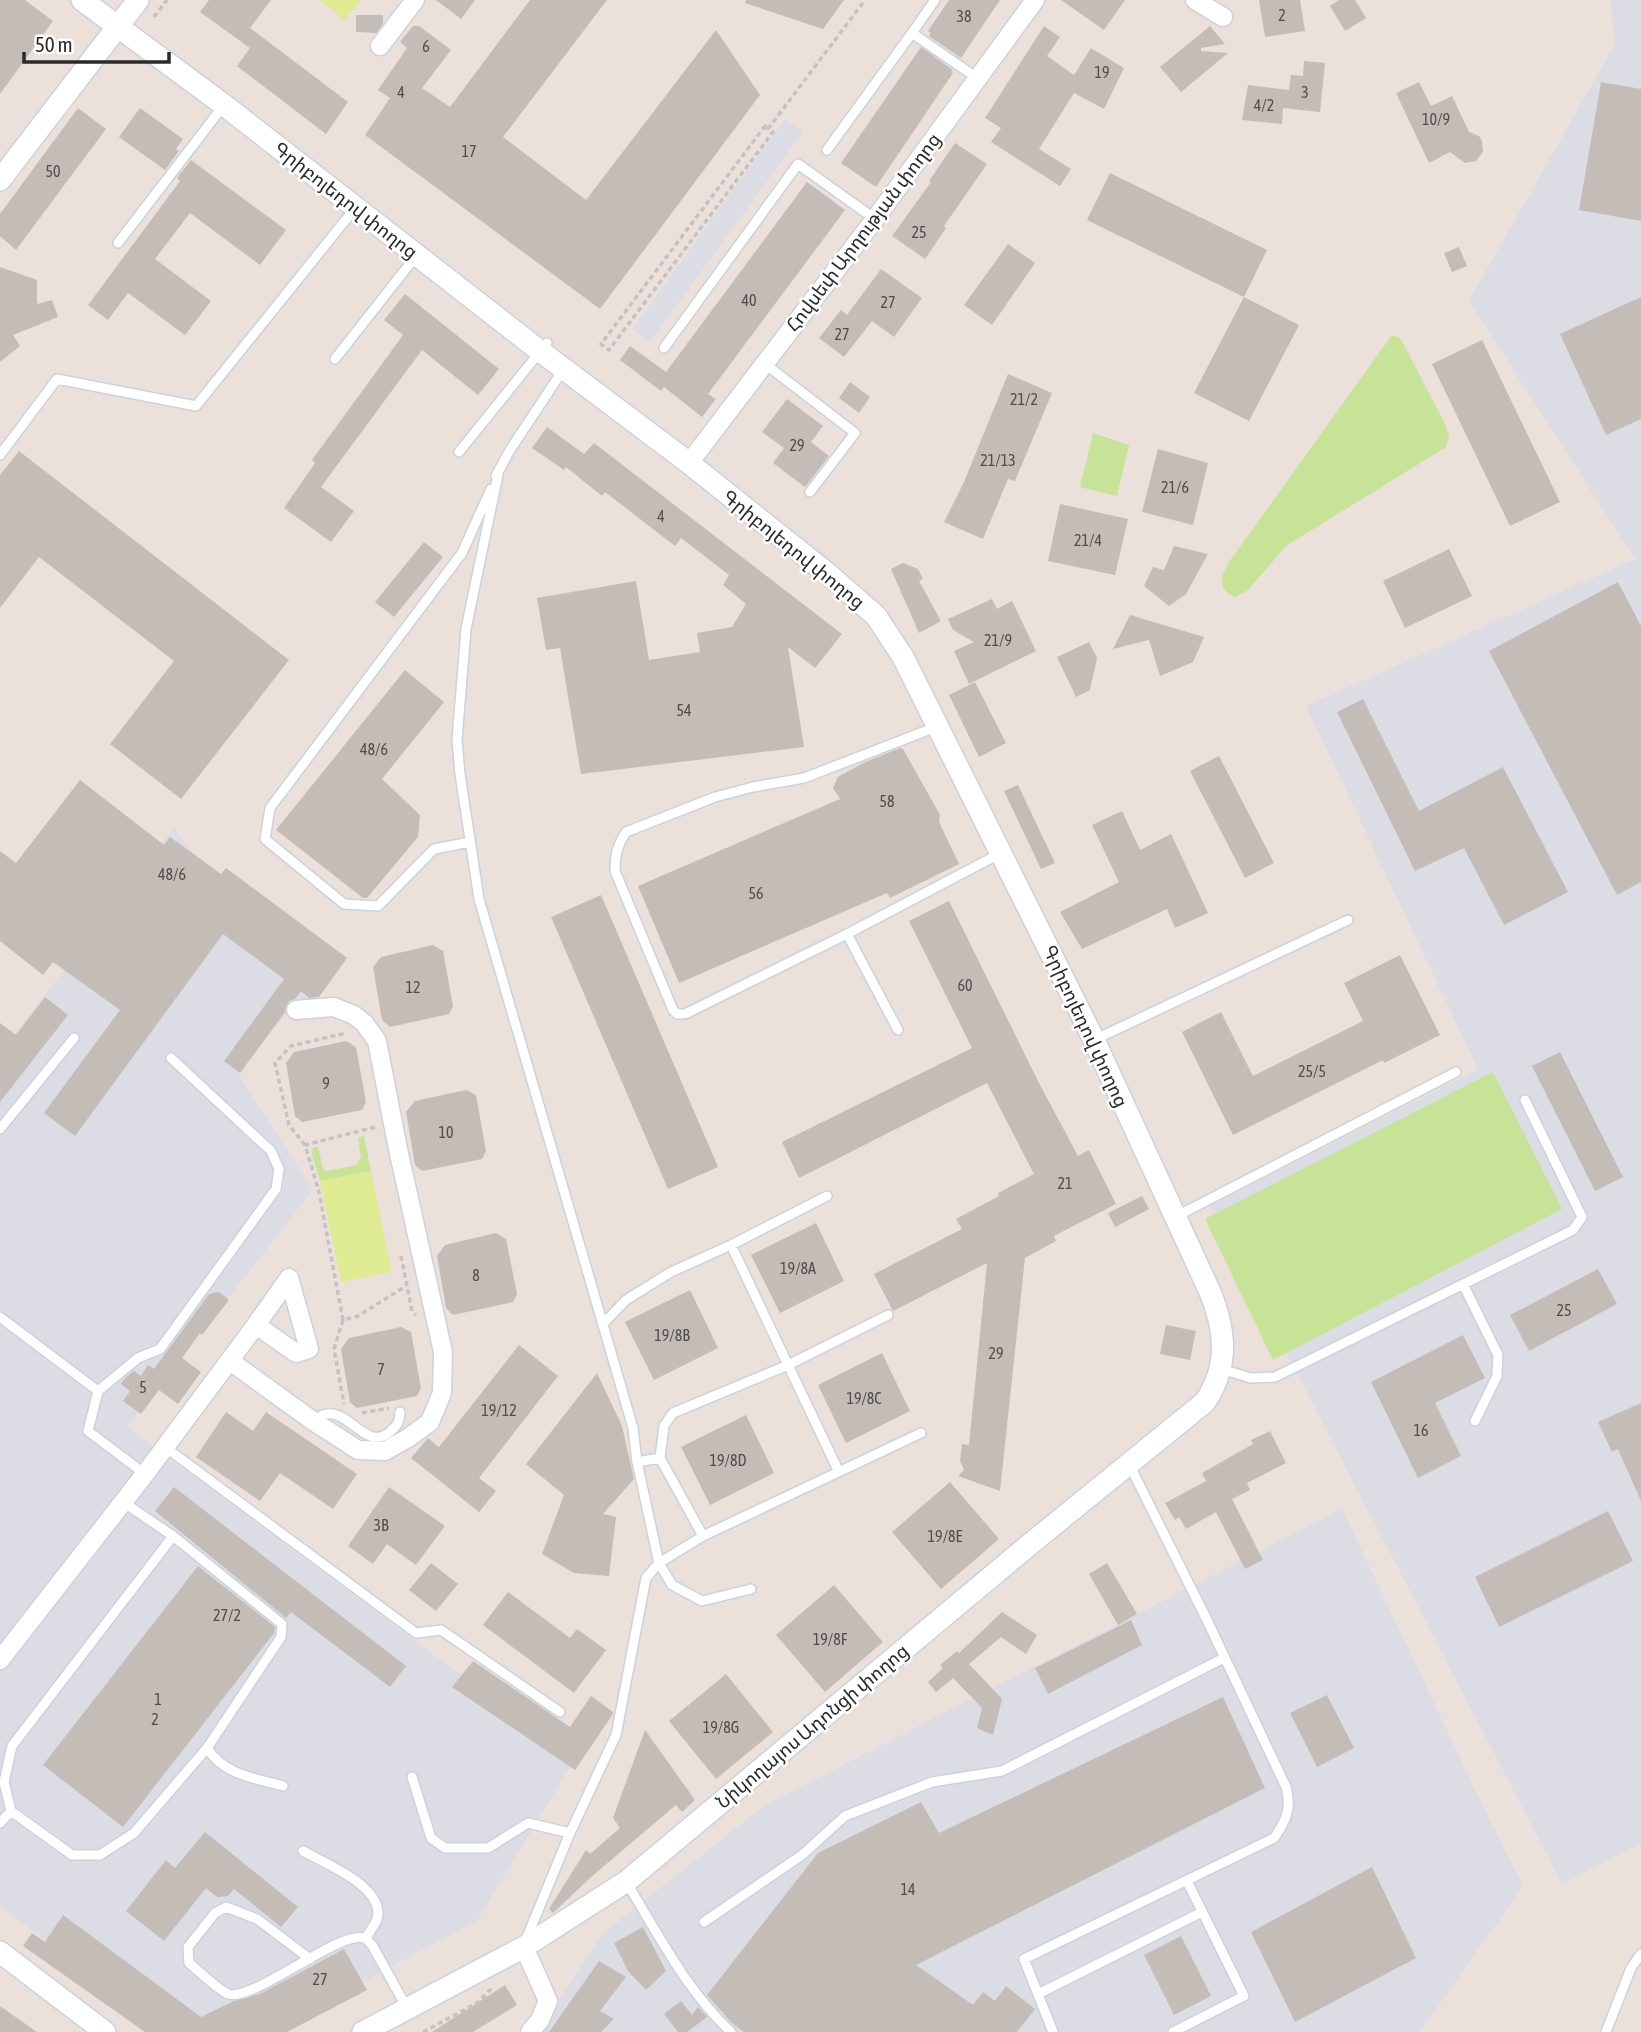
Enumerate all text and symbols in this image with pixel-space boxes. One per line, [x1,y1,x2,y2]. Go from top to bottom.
house number: 2 [1278,6,1286,24]
house number: 38 [956,7,972,25]
scale bar [24,21,170,65]
text: 50 m [35,32,73,56]
house number: 6 [422,37,430,55]
house number: 19 [1094,63,1110,81]
house number: 4 [397,83,405,101]
house number: 3 [1301,83,1309,101]
house number: 4/2 [1254,96,1274,114]
house number: 10/9 [1422,110,1450,128]
street label: Հովսեփ Արղության փողոց [781,128,946,336]
street label: Գրիբոյեդով փողոց [269,137,422,264]
house number: 17 [461,142,477,160]
house number: 50 [45,162,61,180]
house number: 25 [911,223,927,241]
house number: 40 [741,291,757,309]
house number: 27 [880,293,896,311]
house number: 27 [834,325,850,343]
house number: 21/2 [1010,390,1038,408]
house number: 29 [789,436,805,454]
house number: 21/13 [980,451,1016,469]
house number: 21/6 [1161,478,1189,496]
street label: Գրիբոյեդով փողոց [718,485,869,614]
house number: 4 [657,507,665,525]
house number: 21/4 [1074,531,1102,549]
house number: 21/9 [984,631,1012,649]
house number: 54 [676,701,692,719]
house number: 48/6 [360,740,388,758]
house number: 58 [879,792,895,810]
house number: 48/6 [158,865,186,883]
house number: 56 [748,884,764,902]
street label: Գրիբոյեդով փողոց [1038,941,1133,1111]
house number: 60 [957,976,973,994]
house number: 12 [405,978,421,996]
house number: 25/5 [1298,1062,1326,1080]
house number: 9 [322,1074,330,1092]
house number: 10 [438,1123,454,1141]
house number: 21 [1057,1174,1073,1192]
house number: 19/8A [780,1259,816,1277]
house number: 8 [472,1266,480,1284]
house number: 25 [1556,1301,1572,1319]
house number: 19/8B [654,1326,690,1344]
house number: 29 [988,1344,1004,1362]
house number: 7 [377,1360,385,1378]
house number: 5 [139,1378,147,1396]
house number: 19/8C [846,1389,882,1407]
house number: 19/12 [481,1401,517,1419]
house number: 16 [1413,1421,1429,1439]
house number: 19/8D [710,1451,746,1469]
house number: 3B [373,1516,389,1534]
house number: 19/8E [928,1527,963,1545]
house number: 27/2 [213,1606,241,1624]
house number: 19/8F [813,1630,848,1648]
street label: Նիկողայոս Ադոնցի փողոց [712,1639,913,1814]
house number: 1 [154,1690,162,1708]
house number: 2 [151,1710,159,1728]
house number: 19/8G [703,1718,739,1736]
house number: 14 [900,1880,916,1898]
house number: 27 [312,1970,328,1988]

